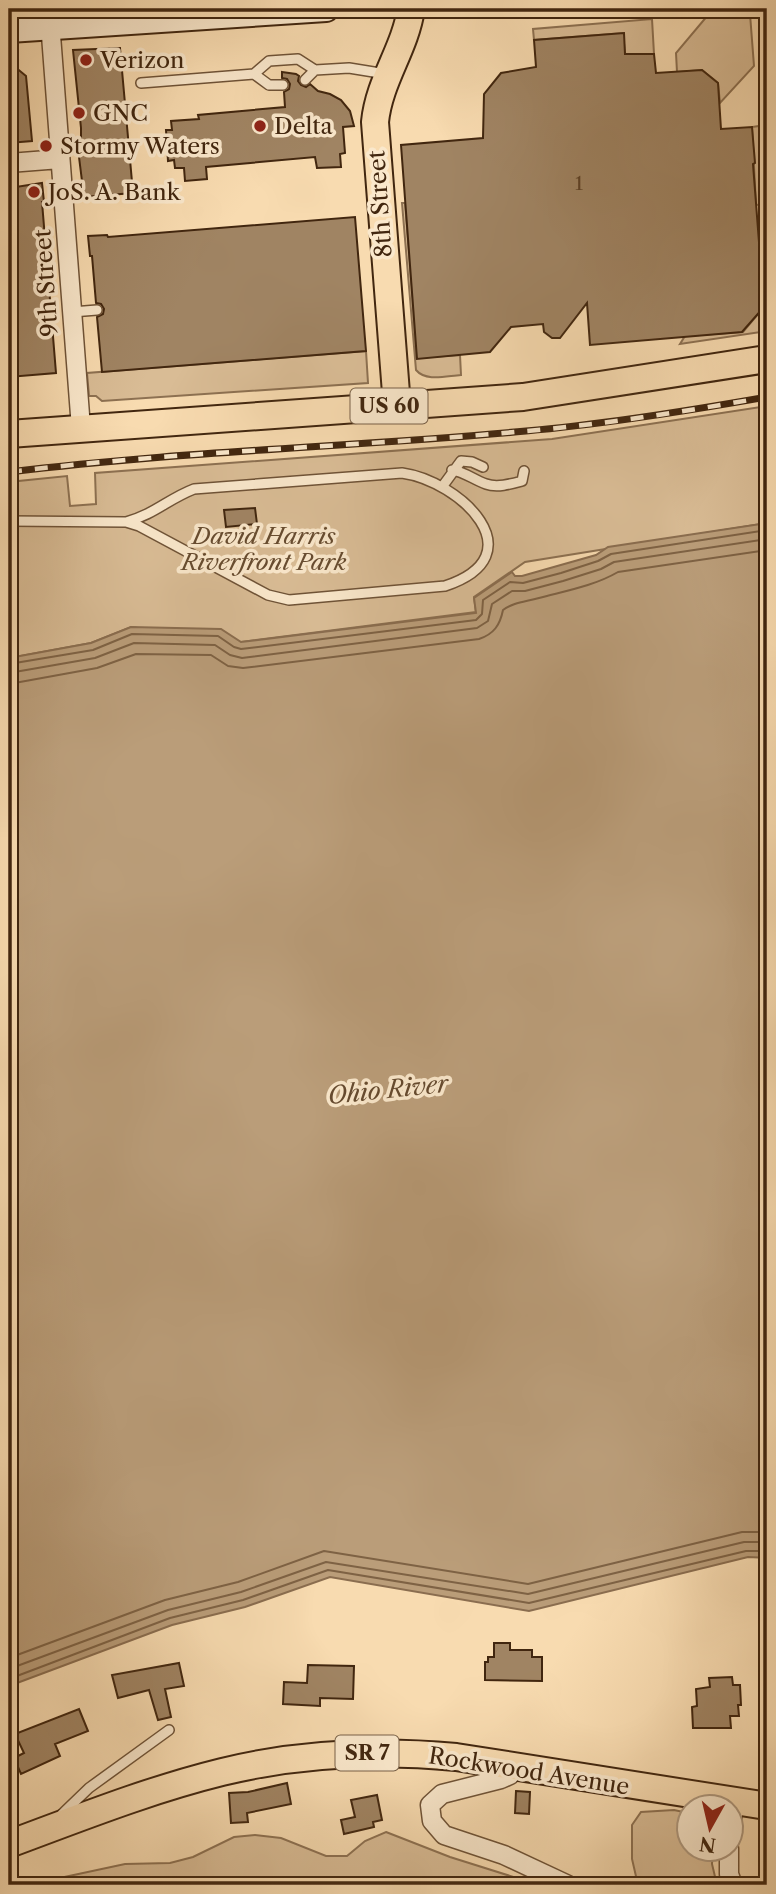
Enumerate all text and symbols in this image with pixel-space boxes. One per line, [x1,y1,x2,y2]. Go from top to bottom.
place label: Verizon [99,46,184,74]
marker: Verizon [78,52,94,68]
place label: GNC [93,99,148,127]
marker: GNC [71,105,87,121]
place label: Delta [274,112,333,140]
marker: Delta [252,118,268,134]
place label: Stormy Waters [60,132,220,160]
marker: Stormy Waters [38,138,54,154]
street label: 8th Street [362,149,398,259]
house number: 1 [575,172,583,195]
place label: JoS. A. Bank [45,178,182,206]
marker: JoS. A. Bank [26,184,42,200]
street label: 9th Street [28,228,64,338]
road number: US 60 [350,388,428,424]
park label: David Harris Riverfront Park [179,522,347,576]
water label: Ohio River [326,1069,451,1110]
road number: SR 7 [336,1736,398,1770]
street label: Rockwood Avenue [426,1741,632,1801]
north arrow [674,1792,744,1862]
text: N [698,1832,717,1857]

